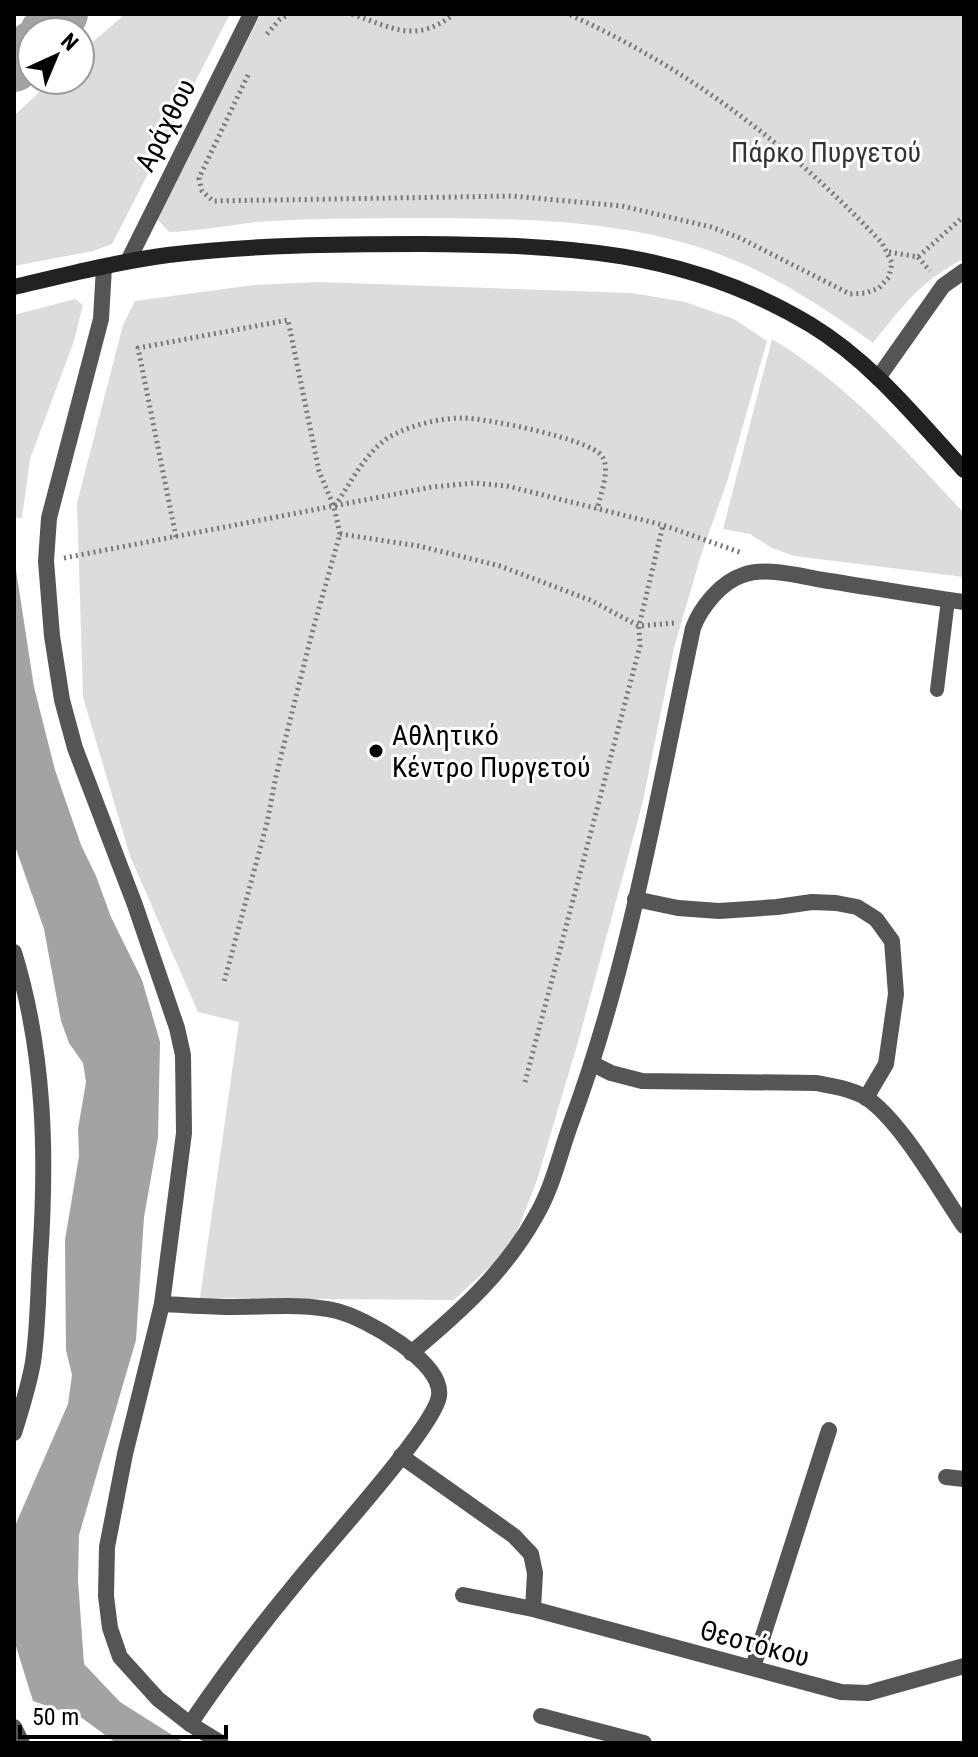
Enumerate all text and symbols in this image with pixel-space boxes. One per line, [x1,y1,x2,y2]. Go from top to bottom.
north arrow [16,16,96,96]
text: N [56,28,83,56]
street label: Αράχθου [128,74,203,177]
park label: Πάρκο Πυργετού [731,136,921,169]
place label: Αθλητικό Κέντρο Πυργετού [392,719,590,784]
marker: Αθλητικό Κέντρο Πυργετού [367,742,385,760]
street label: Θεοτόκου [697,1613,813,1674]
scale bar [20,1689,226,1739]
text: 50 m [32,1703,79,1731]

